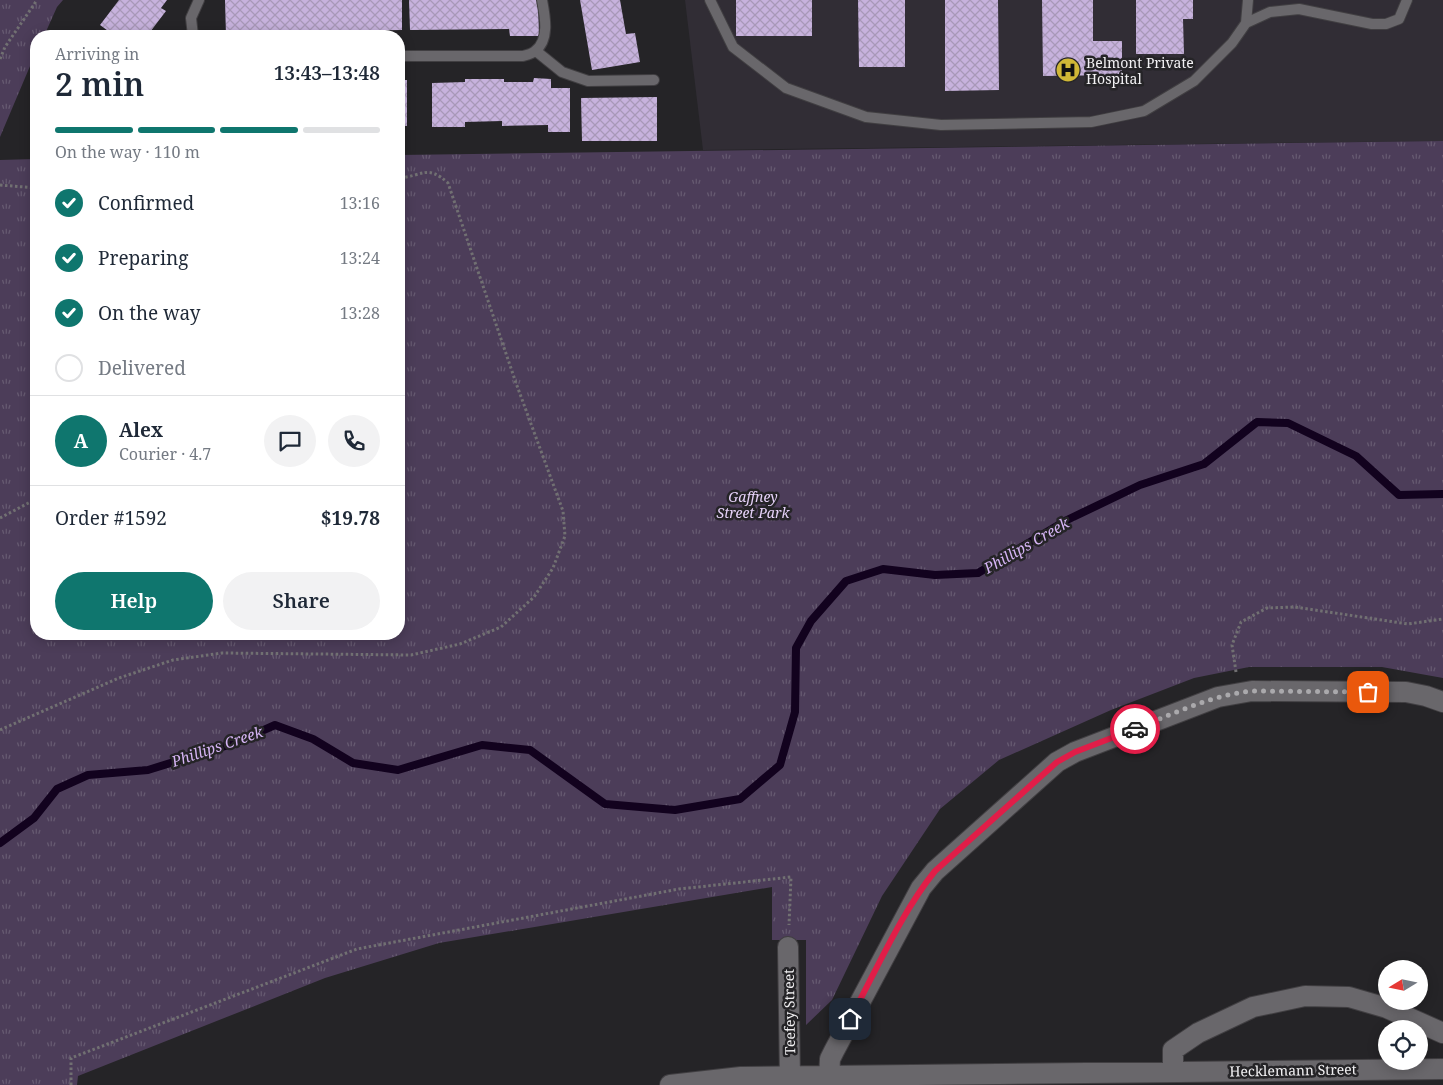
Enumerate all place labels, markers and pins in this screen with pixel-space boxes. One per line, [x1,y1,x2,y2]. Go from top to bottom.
place label: Belmont Private Hospital [1086,53,1194,88]
hospital icon: Belmont Private Hospital [1055,57,1081,83]
pin [1347,671,1389,713]
pin [829,998,871,1040]

